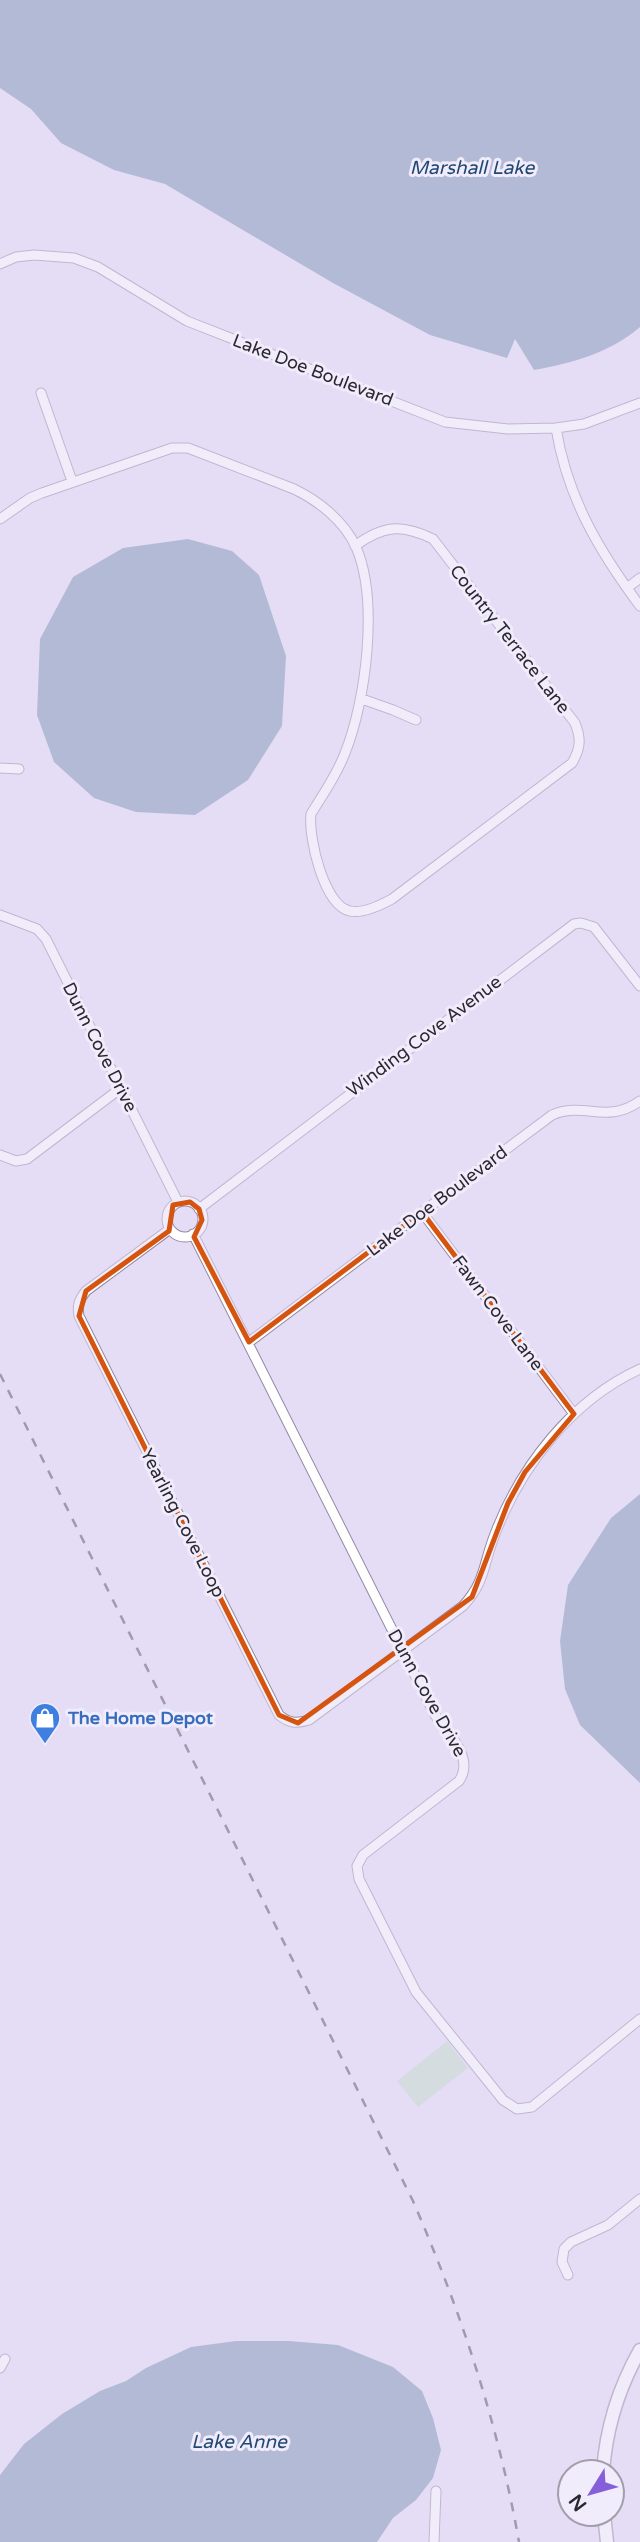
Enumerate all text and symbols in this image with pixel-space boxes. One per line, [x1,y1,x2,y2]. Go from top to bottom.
water label: Marshall Lake [410,157,536,179]
street label: Lake Doe Boulevard [230,329,396,411]
street label: Country Terrace Lane [445,560,575,718]
street label: Winding Cove Avenue [342,971,506,1101]
street label: Dunn Cove Drive [58,978,142,1116]
street label: Lake Doe Boulevard [362,1141,512,1261]
street label: Fawn Cove Lane [448,1251,548,1375]
street label: Yearling Cove Loop [136,1445,230,1601]
street label: Dunn Cove Drive [383,1625,471,1761]
shop icon: The Home Depot [28,1701,62,1745]
place label: The Home Depot [67,1707,213,1729]
water label: Lake Anne [191,2431,288,2453]
north arrow [556,2458,626,2528]
text: N [565,2490,592,2515]

